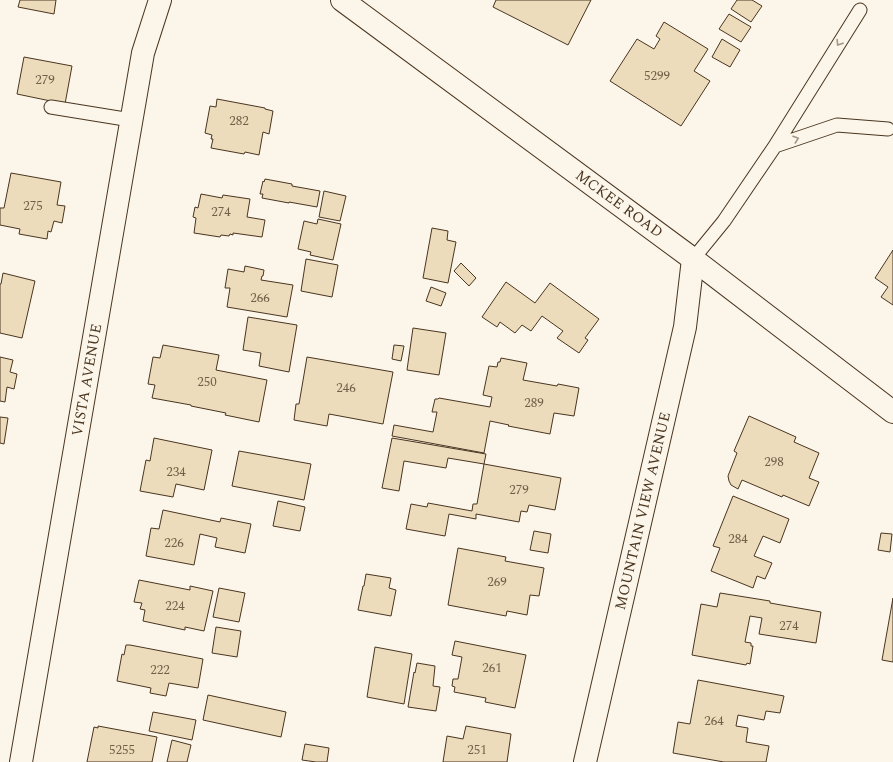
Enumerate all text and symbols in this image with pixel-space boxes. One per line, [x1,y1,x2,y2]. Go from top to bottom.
one-way arrow [837,39,844,46]
house number: 5299 [644,66,671,86]
house number: 279 [35,70,55,90]
house number: 282 [229,111,249,131]
one-way arrow [793,135,800,143]
street label: MCKEE ROAD [570,164,668,244]
house number: 275 [23,196,43,216]
house number: 274 [211,202,231,222]
house number: 266 [250,288,270,308]
street label: VISTA AVENUE [66,322,108,438]
house number: 250 [197,372,217,392]
house number: 246 [336,378,356,398]
house number: 289 [524,393,544,413]
street label: MOUNTAIN VIEW AVENUE [609,410,677,612]
house number: 298 [764,452,784,472]
house number: 234 [166,462,186,482]
house number: 279 [509,480,529,500]
house number: 284 [728,529,748,549]
house number: 226 [164,533,184,553]
house number: 269 [487,572,507,592]
house number: 224 [165,596,185,616]
house number: 274 [779,616,799,636]
house number: 261 [482,658,502,678]
house number: 222 [150,660,170,680]
house number: 264 [704,711,724,731]
house number: 5255 [109,740,135,760]
house number: 251 [467,740,487,760]

